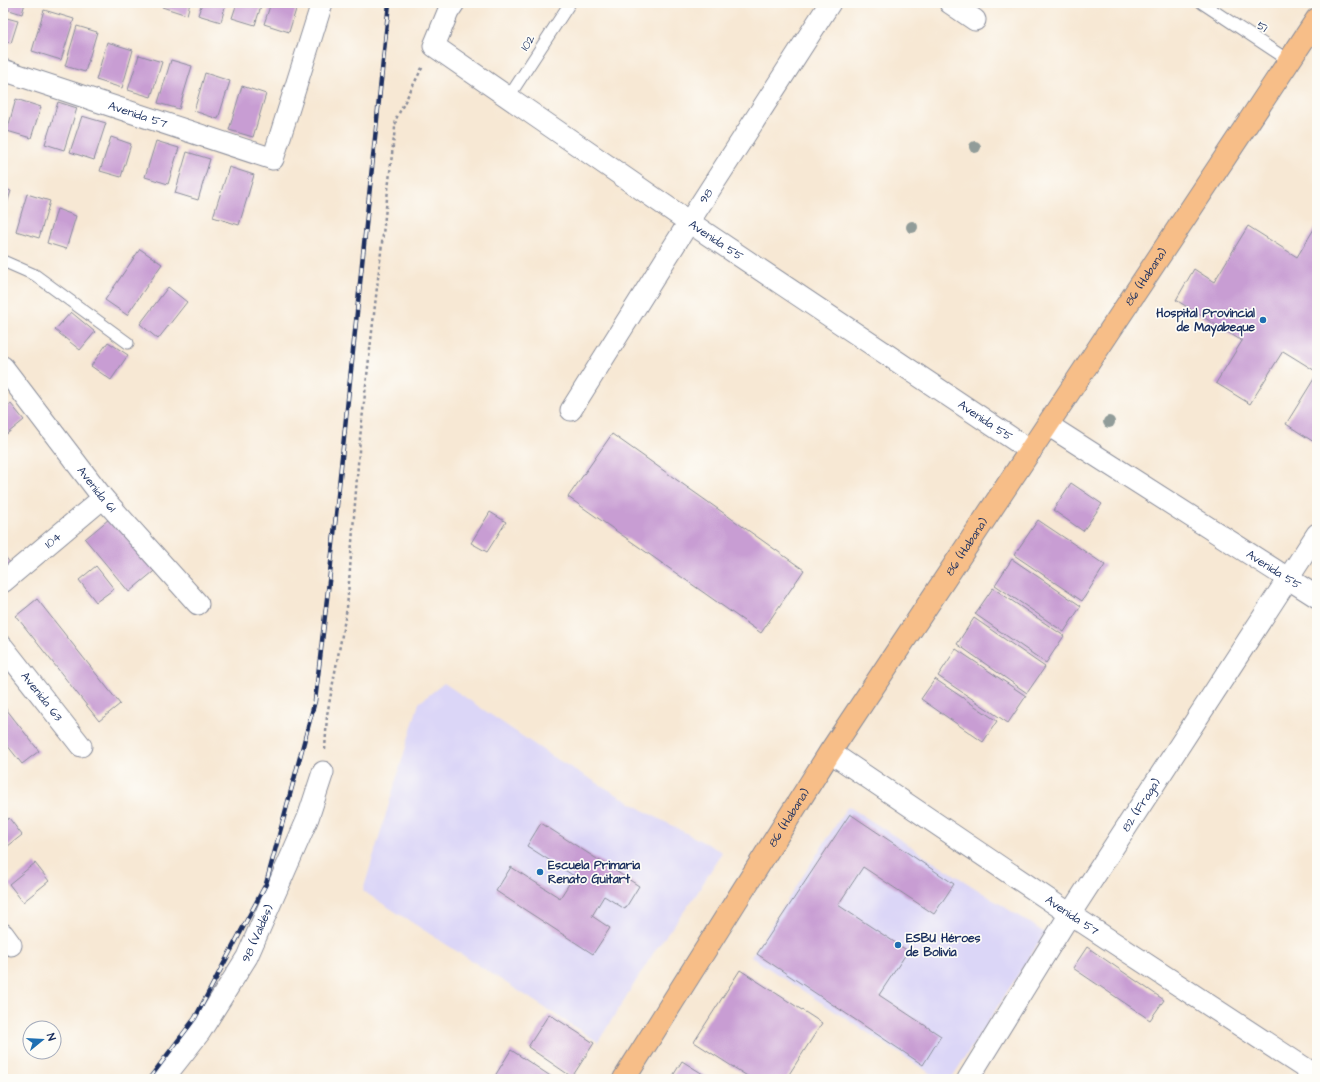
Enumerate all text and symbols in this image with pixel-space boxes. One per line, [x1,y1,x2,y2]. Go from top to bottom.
street label: 51 [1253,17,1271,37]
street label: 102 [517,32,540,54]
street label: Avenida 57 [106,97,170,132]
street label: 98 [695,185,717,207]
street label: Avenida 55 [685,216,747,265]
street label: 86 (Habana) [1120,244,1171,309]
place label: Hospital Provincial de Mayabeque [1156,305,1256,337]
marker: Hospital Provincial de Mayabeque [1258,315,1268,325]
street label: Avenida 55 [955,396,1016,445]
street label: Avenida 61 [73,463,121,516]
street label: 86 (Habana) [941,514,992,579]
street label: 104 [41,528,65,552]
street label: Avenida 55 [1243,545,1305,594]
street label: Avenida 63 [17,668,67,725]
street label: 82 (Fraga) [1117,775,1165,835]
street label: 86 (Habana) [764,785,814,850]
place label: Escuela Primaria Renato Guitart [548,857,641,888]
marker: Escuela Primaria Renato Guitart [535,867,545,877]
street label: Avenida 57 [1042,891,1103,940]
street label: 98 (Valdés) [237,902,277,966]
place label: ESBU Héroes de Bolivia [905,930,981,961]
marker: ESBU Héroes de Bolivia [893,940,903,950]
north arrow [22,1020,62,1060]
text: N [43,1031,59,1043]

